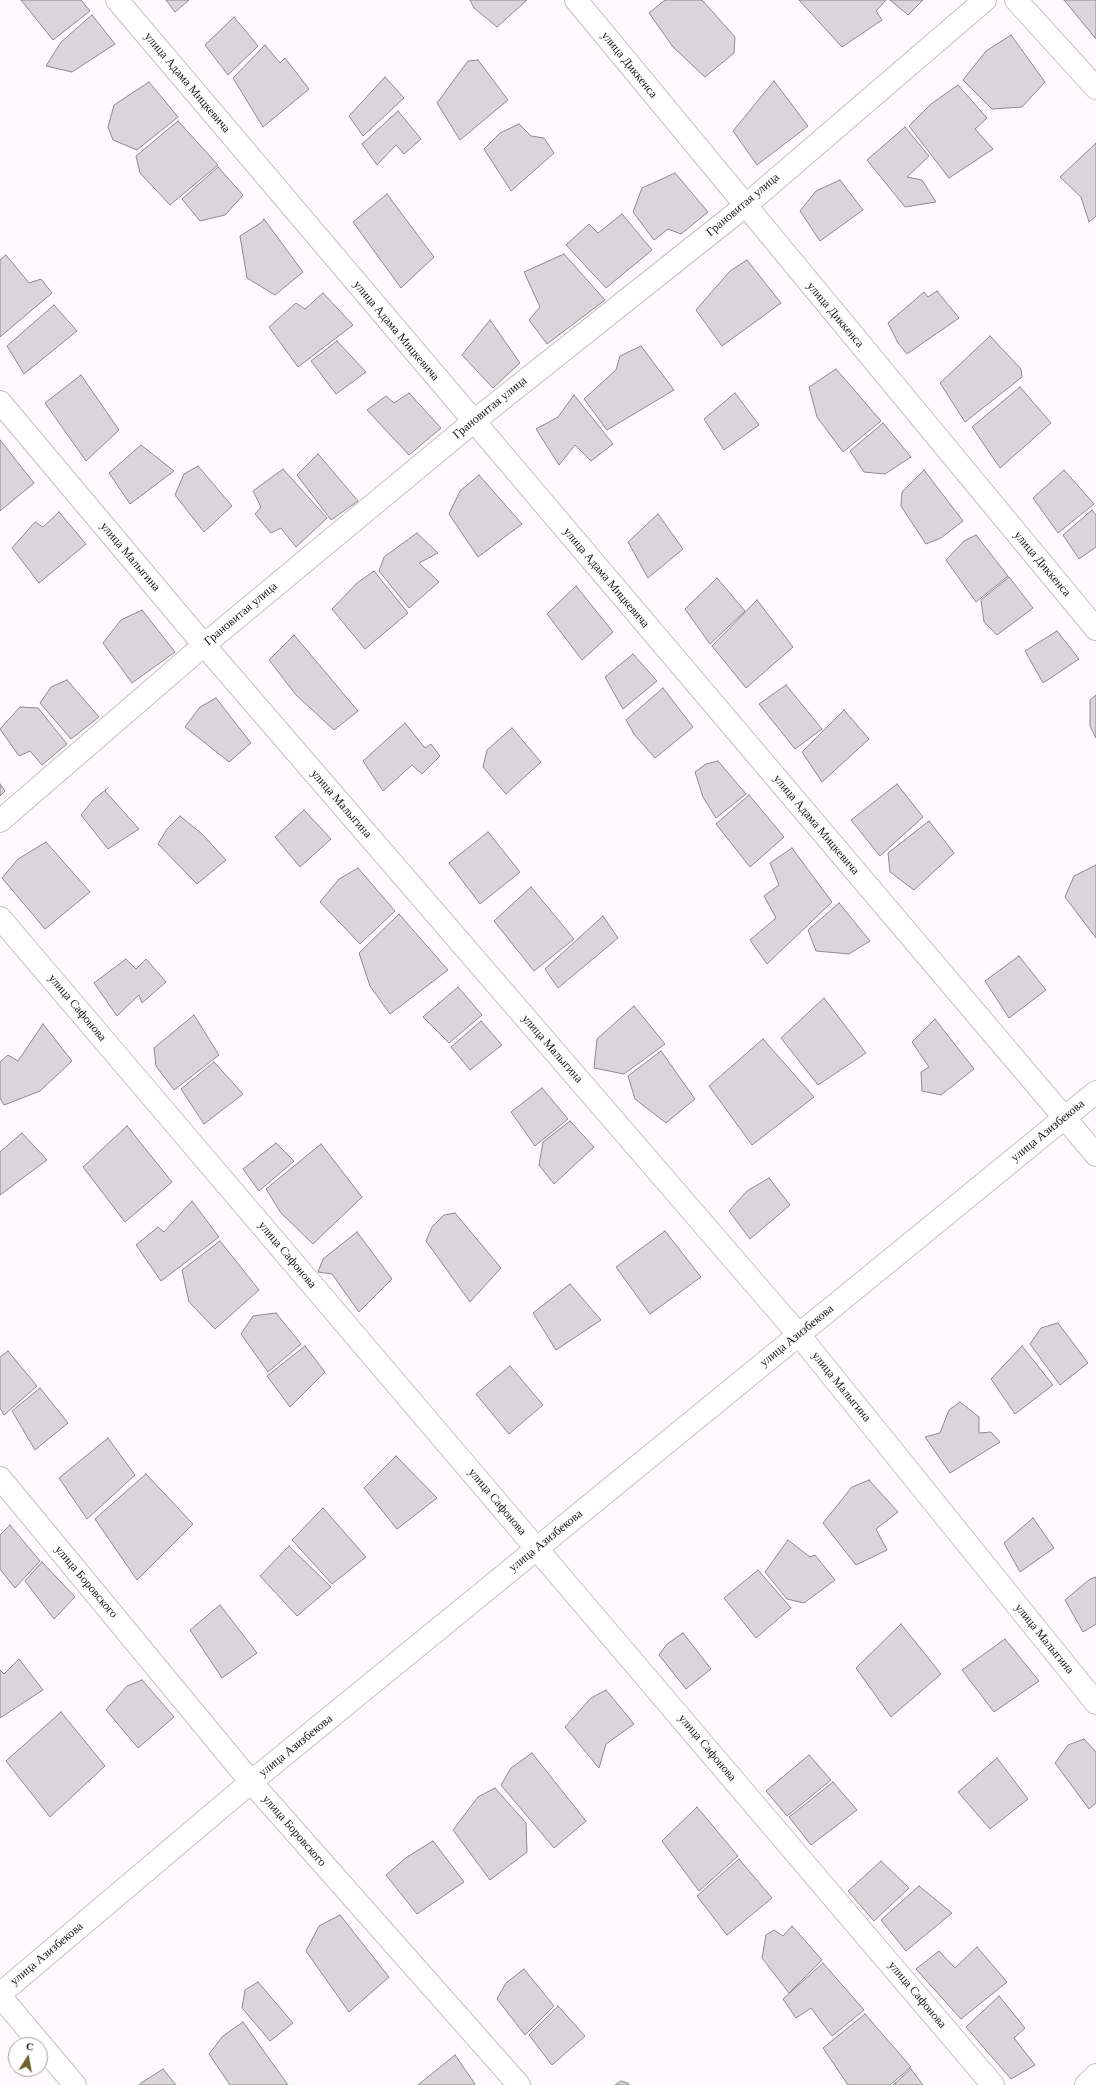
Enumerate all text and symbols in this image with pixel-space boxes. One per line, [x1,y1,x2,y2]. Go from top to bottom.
street label: улица Диккенса [598,29,660,101]
street label: улица Адама Мицкевича [141,30,233,136]
street label: Грановитая улица [704,170,782,240]
street label: улица Адама Мицкевича [350,278,442,384]
street label: улица Диккенса [803,279,867,351]
street label: Грановитая улица [450,374,530,442]
street label: улица Малыгина [97,519,163,595]
street label: улица Адама Мицкевича [560,525,652,631]
street label: улица Диккенса [1010,528,1074,600]
street label: Грановитая улица [202,579,280,649]
street label: улица Малыгина [307,767,375,841]
street label: улица Адама Мицкевича [770,772,862,878]
street label: улица Сафонова [45,972,109,1044]
street label: улица Малыгина [518,1012,586,1086]
street label: улица Азизбекова [1008,1097,1088,1165]
street label: улица Сафонова [255,1219,319,1291]
street label: улица Азизбекова [757,1302,837,1370]
street label: улица Малыгина [808,1349,874,1425]
street label: улица Сафонова [465,1466,529,1538]
street label: улица Азизбекова [506,1507,586,1575]
street label: улица Боровского [51,1543,121,1621]
street label: улица Малыгина [1011,1601,1077,1677]
street label: улица Азизбекова [256,1712,336,1780]
street label: улица Сафонова [675,1712,739,1784]
street label: улица Боровского [259,1792,329,1870]
street label: улица Азизбекова [8,1919,86,1989]
street label: улица Сафонова [885,1959,949,2031]
north arrow [8,2037,48,2077]
text: С [25,2040,35,2053]

